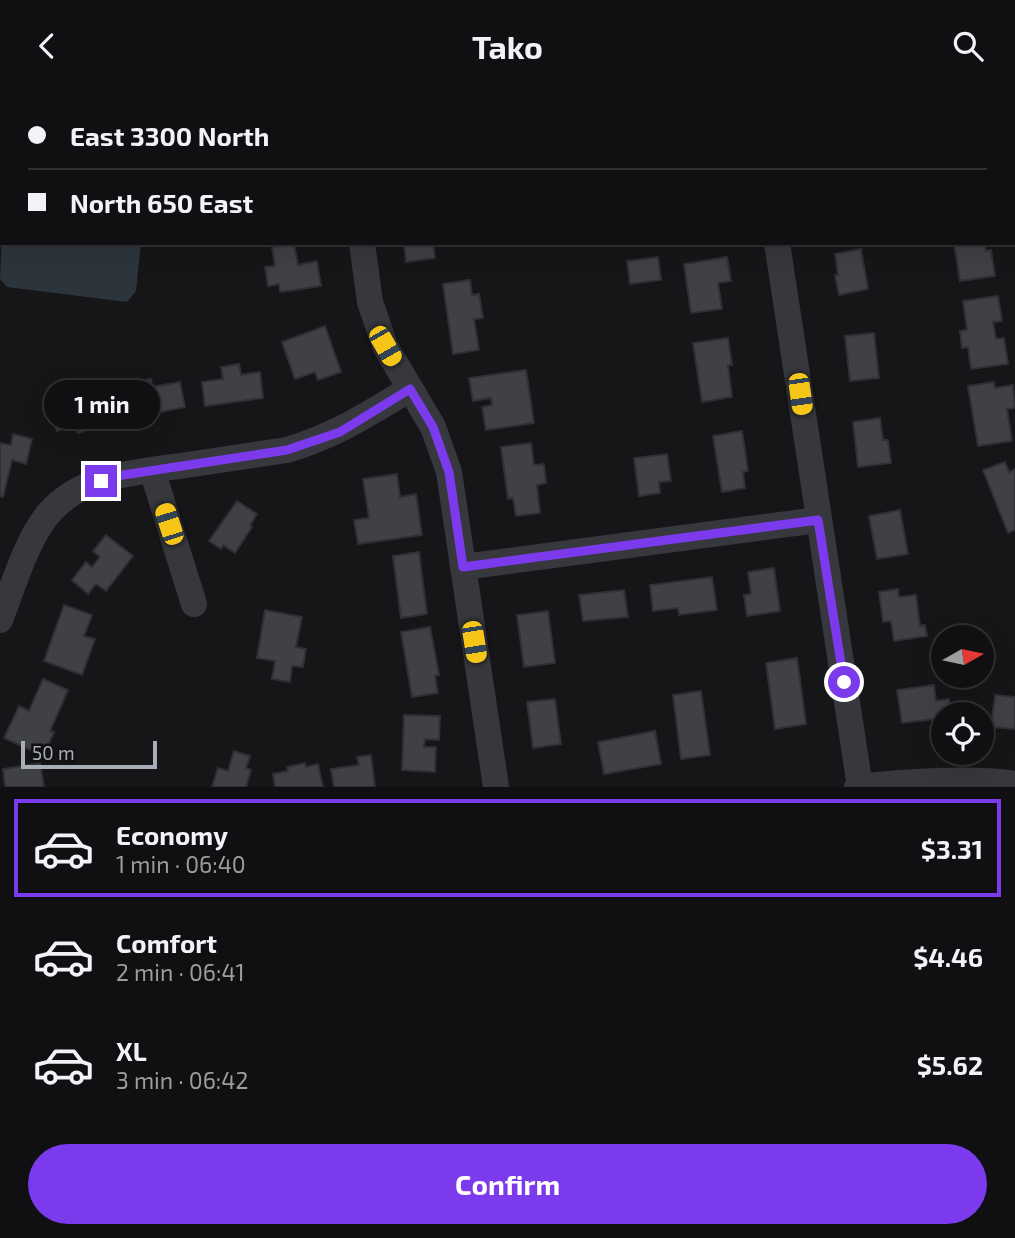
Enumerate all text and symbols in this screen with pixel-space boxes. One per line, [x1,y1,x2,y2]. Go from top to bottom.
icon: back [28,27,66,65]
text: Tako [472,27,543,65]
icon: search [949,27,987,65]
text: East 3300 North [70,120,269,151]
text: North 650 East [70,187,253,218]
car [366,323,405,369]
car [787,372,814,416]
callout: 1 min [43,379,159,429]
text: 1 min [74,390,130,418]
route end [85,465,117,497]
car [153,501,186,547]
car [461,620,488,664]
north arrow [931,625,994,688]
map controls [931,625,994,765]
route start [828,666,860,698]
button: locate [931,702,994,765]
scale bar [21,737,158,769]
text: 50 m [32,741,75,764]
icon: car [32,817,95,880]
text: Economy [116,819,228,850]
text: $3.31 [921,833,983,864]
text: 1 min · 06:40 [116,850,246,878]
icon: car [32,925,95,988]
text: Comfort [116,927,217,958]
text: $4.46 [913,941,983,972]
text: 2 min · 06:41 [116,958,245,986]
icon: car [32,1033,95,1096]
text: XL [116,1035,147,1066]
text: $5.62 [917,1049,983,1080]
text: 3 min · 06:42 [116,1066,248,1094]
button: Confirm [28,1144,987,1224]

